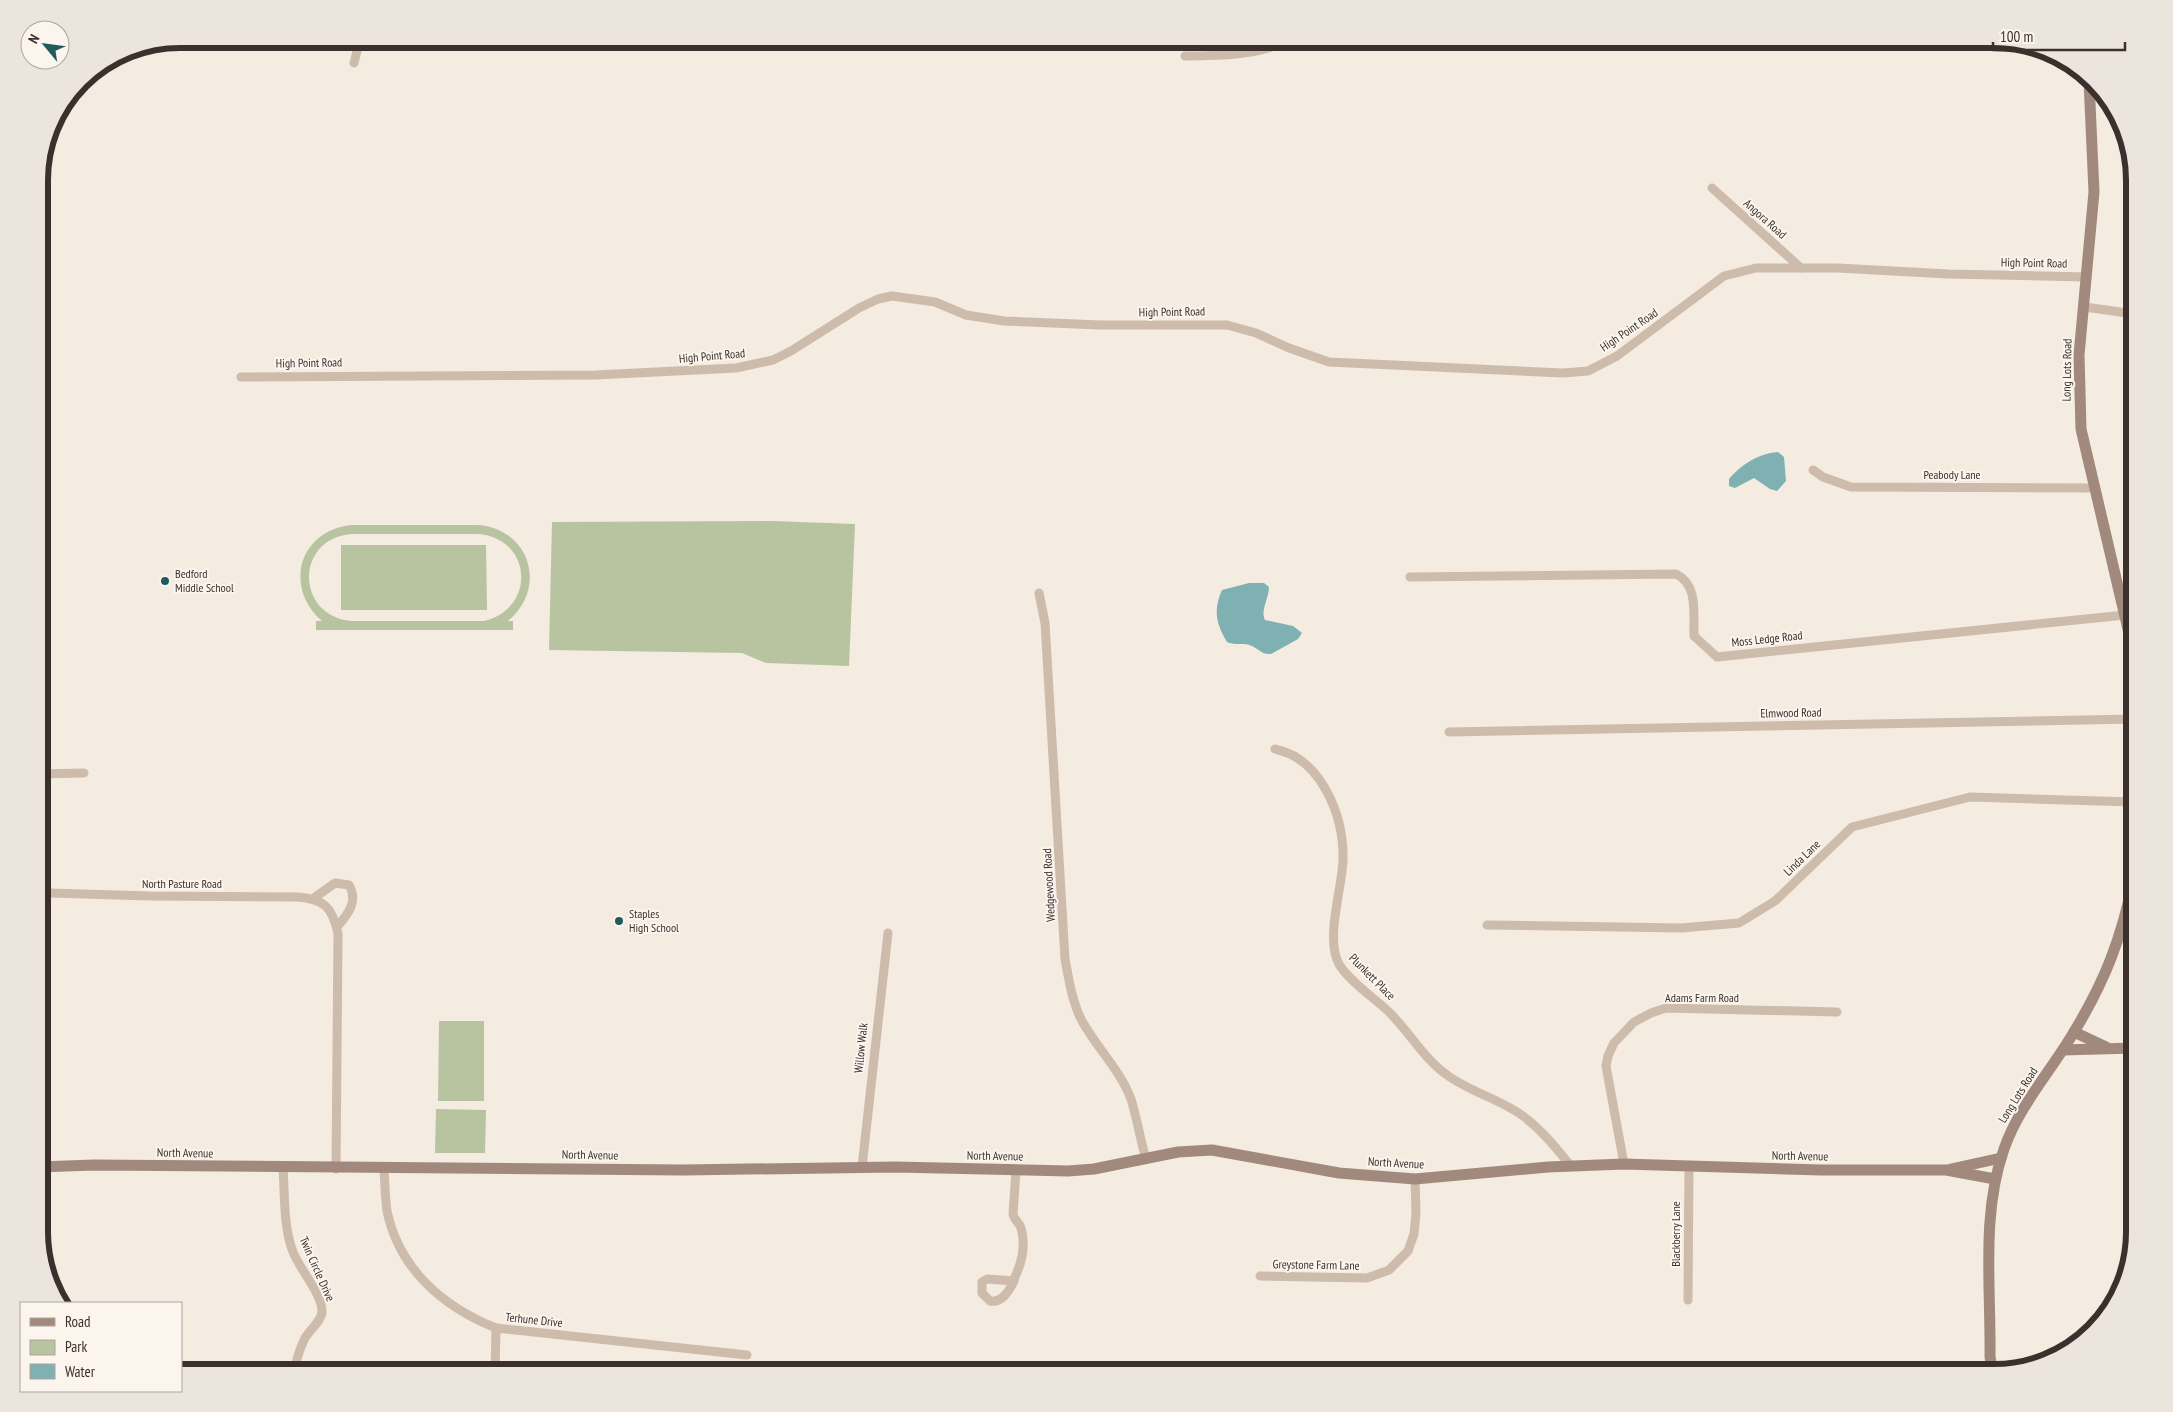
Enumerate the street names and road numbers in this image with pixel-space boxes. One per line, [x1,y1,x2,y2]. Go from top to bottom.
street label: Angora Road [1741,196,1790,242]
street label: High Point Road [2001,254,2067,271]
street label: High Point Road [1139,303,1205,320]
street label: High Point Road [1597,305,1660,354]
street label: Long Lots Road [2058,339,2075,401]
street label: High Point Road [678,345,746,366]
street label: High Point Road [276,354,342,371]
street label: Peabody Lane [1924,467,1981,482]
street label: Moss Ledge Road [1731,627,1803,650]
street label: Elmwood Road [1760,704,1822,721]
street label: Linda Lane [1780,837,1823,879]
street label: Wedgewood Road [1039,848,1058,922]
street label: North Pasture Road [142,876,222,891]
street label: Plunkett Place [1346,950,1399,1003]
street label: Adams Farm Road [1665,990,1739,1005]
street label: Willow Walk [850,1022,871,1074]
street label: Long Lots Road [1995,1064,2041,1125]
street label: North Avenue [157,1145,213,1160]
street label: North Avenue [562,1147,618,1162]
street label: North Avenue [967,1148,1023,1163]
street label: North Avenue [1772,1148,1828,1163]
street label: North Avenue [1367,1154,1425,1171]
street label: Blackberry Lane [1668,1201,1683,1267]
street label: Twin Circle Drive [296,1234,338,1304]
street label: Greystone Farm Lane [1272,1256,1360,1273]
street label: Terhune Drive [505,1309,563,1330]

